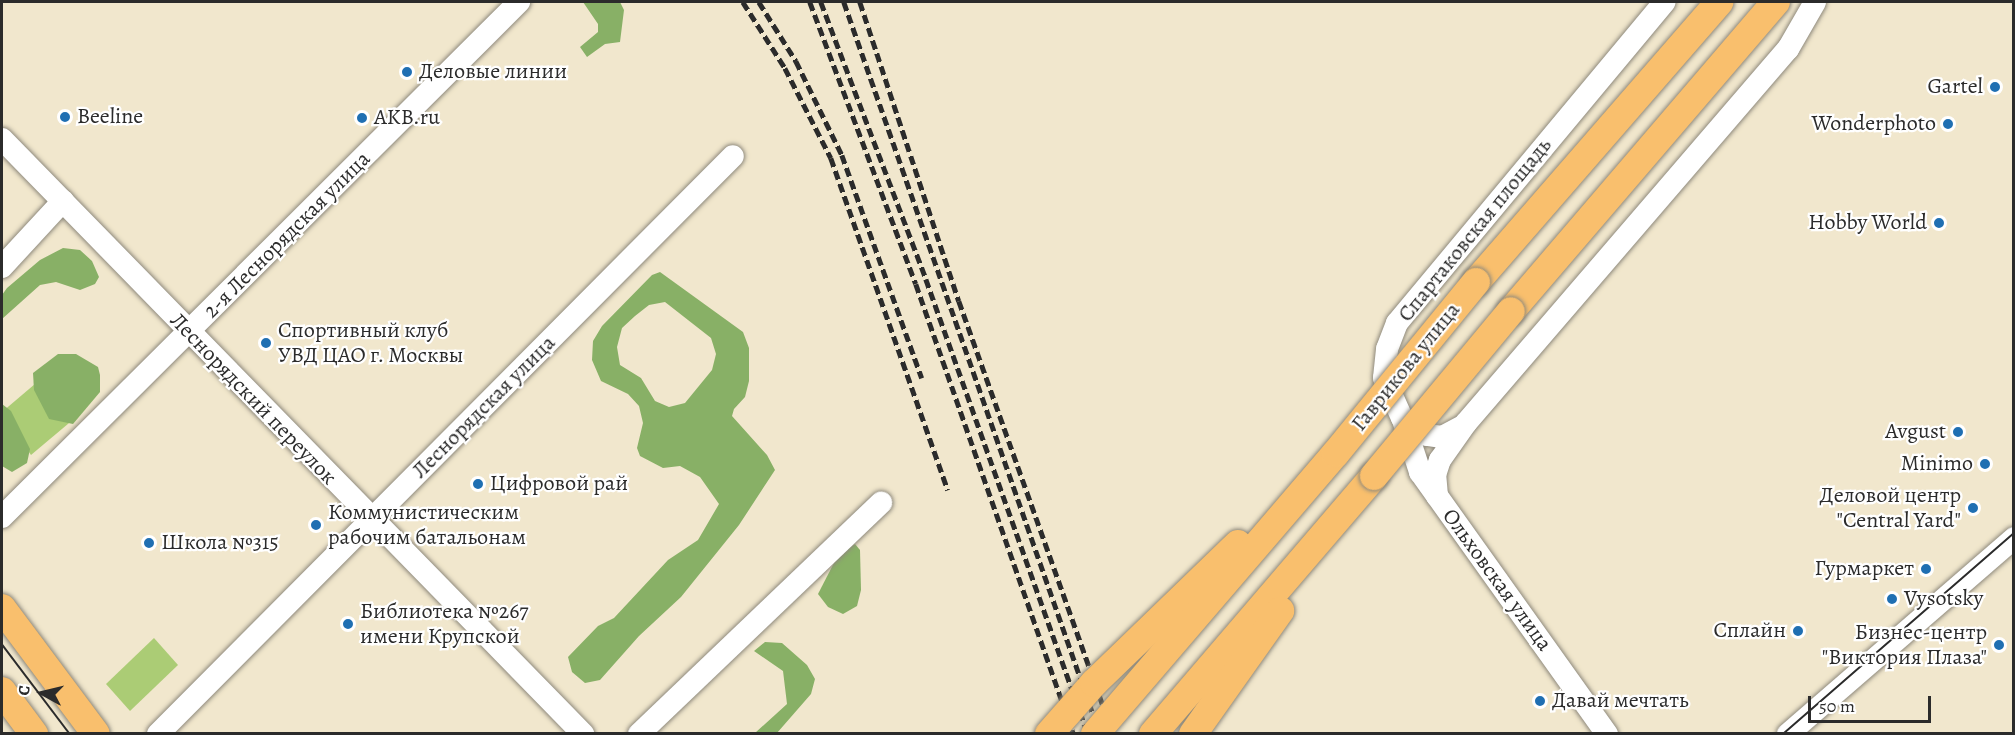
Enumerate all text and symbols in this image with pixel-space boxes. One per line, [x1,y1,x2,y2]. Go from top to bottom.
place label: Деловые линии [419,59,567,85]
marker: Деловые линии [400,65,414,79]
place label: Gartel [1927,74,1983,100]
marker: Gartel [1988,80,2002,94]
place label: Beeline [77,104,143,130]
place label: AKB.ru [374,105,440,131]
marker: Beeline [58,110,72,124]
marker: AKB.ru [355,111,369,125]
place label: Wonderphoto [1812,111,1936,137]
marker: Wonderphoto [1941,117,1955,131]
street label: Спартаковская площадь [1393,133,1557,327]
street label: 2-я Леснорядская улица [198,146,376,324]
place label: Hobby World [1808,210,1927,236]
marker: Hobby World [1932,216,1946,230]
street label: Гаврикова улица [1346,297,1466,437]
street label: Леснорядский переулок [164,308,342,490]
place label: Спортивный клуб УВД ЦАО г. Москвы [278,317,464,368]
street label: Леснорядская улица [407,330,561,484]
marker: Спортивный клуб УВД ЦАО г. Москвы [259,336,273,350]
place label: Avgust [1885,419,1946,445]
marker: Avgust [1951,425,1965,439]
place label: Minimo [1901,451,1973,477]
marker: Minimo [1978,457,1992,471]
place label: Цифровой рай [490,471,628,497]
marker: Цифровой рай [471,477,485,491]
place label: Деловой центр "Central Yard" [1820,482,1961,534]
place label: Коммунистическим рабочим батальонам [328,499,526,550]
marker: Деловой центр "Central Yard" [1966,501,1980,515]
street label: Ольховская улица [1437,504,1557,656]
marker: Коммунистическим рабочим батальонам [309,518,323,532]
place label: Школа №315 [161,530,279,556]
marker: Школа №315 [142,536,156,550]
place label: Гурмаркет [1814,556,1914,582]
marker: Гурмаркет [1919,562,1933,576]
place label: Vysotsky [1904,586,1983,612]
marker: Vysotsky [1885,592,1899,606]
place label: Библиотека №267 имени Крупской [360,598,529,650]
marker: Библиотека №267 имени Крупской [341,617,355,631]
place label: Сплайн [1713,618,1786,644]
place label: Бизнес-центр "Виктория Плаза" [1822,619,1987,670]
marker: Сплайн [1791,624,1805,638]
marker: Бизнес-центр "Виктория Плаза" [1992,638,2006,652]
north arrow [12,663,72,723]
text: С [13,684,36,697]
scale bar [1811,684,1934,722]
place label: Давай мечтать [1552,688,1689,714]
marker: Давай мечтать [1533,694,1547,708]
text: 50 m [1819,694,1855,718]

